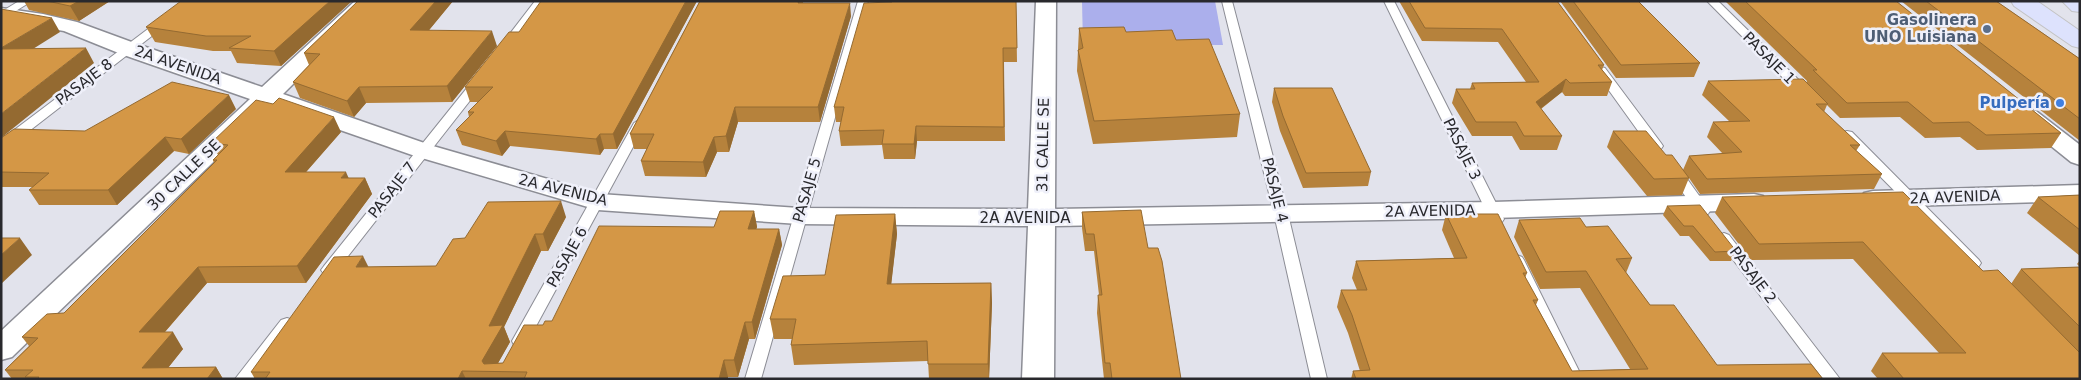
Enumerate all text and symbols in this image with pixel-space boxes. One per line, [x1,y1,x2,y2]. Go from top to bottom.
place label: Gasolinera UNO Luisiana [1864,11,1977,46]
marker: Gasolinera UNO Luisiana [1981,23,1993,35]
street label: PASAJE 1 [1739,28,1799,88]
street label: 2A AVENIDA [132,42,225,89]
street label: PASAJE 8 [52,55,116,109]
place label: Pulpería [1980,94,2050,112]
marker: Pulpería [2054,97,2066,109]
street label: 31 CALLE SE [1033,98,1053,192]
street label: PASAJE 3 [1439,115,1485,183]
street label: 30 CALLE SE [144,136,224,214]
street label: PASAJE 5 [789,155,825,225]
street label: PASAJE 4 [1258,155,1292,225]
street label: PASAJE 7 [364,158,420,222]
street label: 2A AVENIDA [517,170,610,210]
street label: 2A AVENIDA [1909,186,2001,208]
street label: 2A AVENIDA [1384,201,1476,221]
street label: 2A AVENIDA [980,209,1071,227]
street label: PASAJE 6 [543,224,591,290]
street label: PASAJE 2 [1726,243,1780,307]

